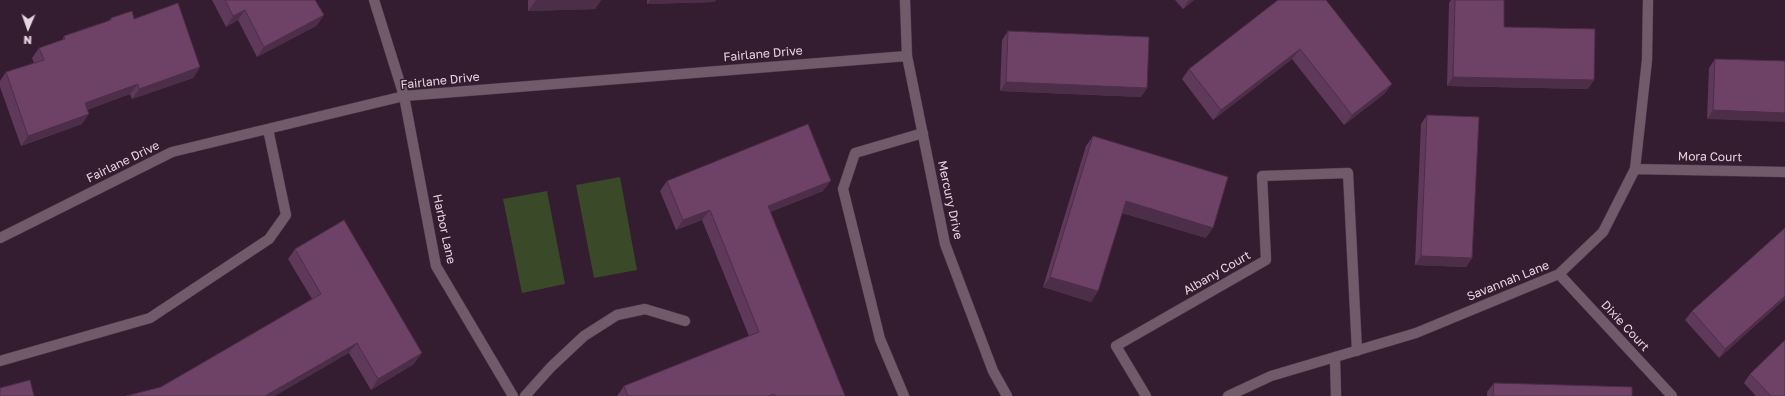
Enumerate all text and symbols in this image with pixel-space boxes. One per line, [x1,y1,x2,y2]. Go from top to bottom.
north arrow [8,8,48,48]
text: N [23,34,32,47]
street label: Fairlane Drive [723,43,803,65]
street label: Fairlane Drive [400,70,480,92]
street label: Fairlane Drive [84,138,162,186]
street label: Mora Court [1678,149,1742,165]
street label: Mercury Drive [935,159,965,241]
street label: Harbor Lane [430,193,458,265]
street label: Albany Court [1181,248,1253,298]
street label: Savannah Lane [1465,258,1551,304]
street label: Dixie Court [1598,298,1652,354]

